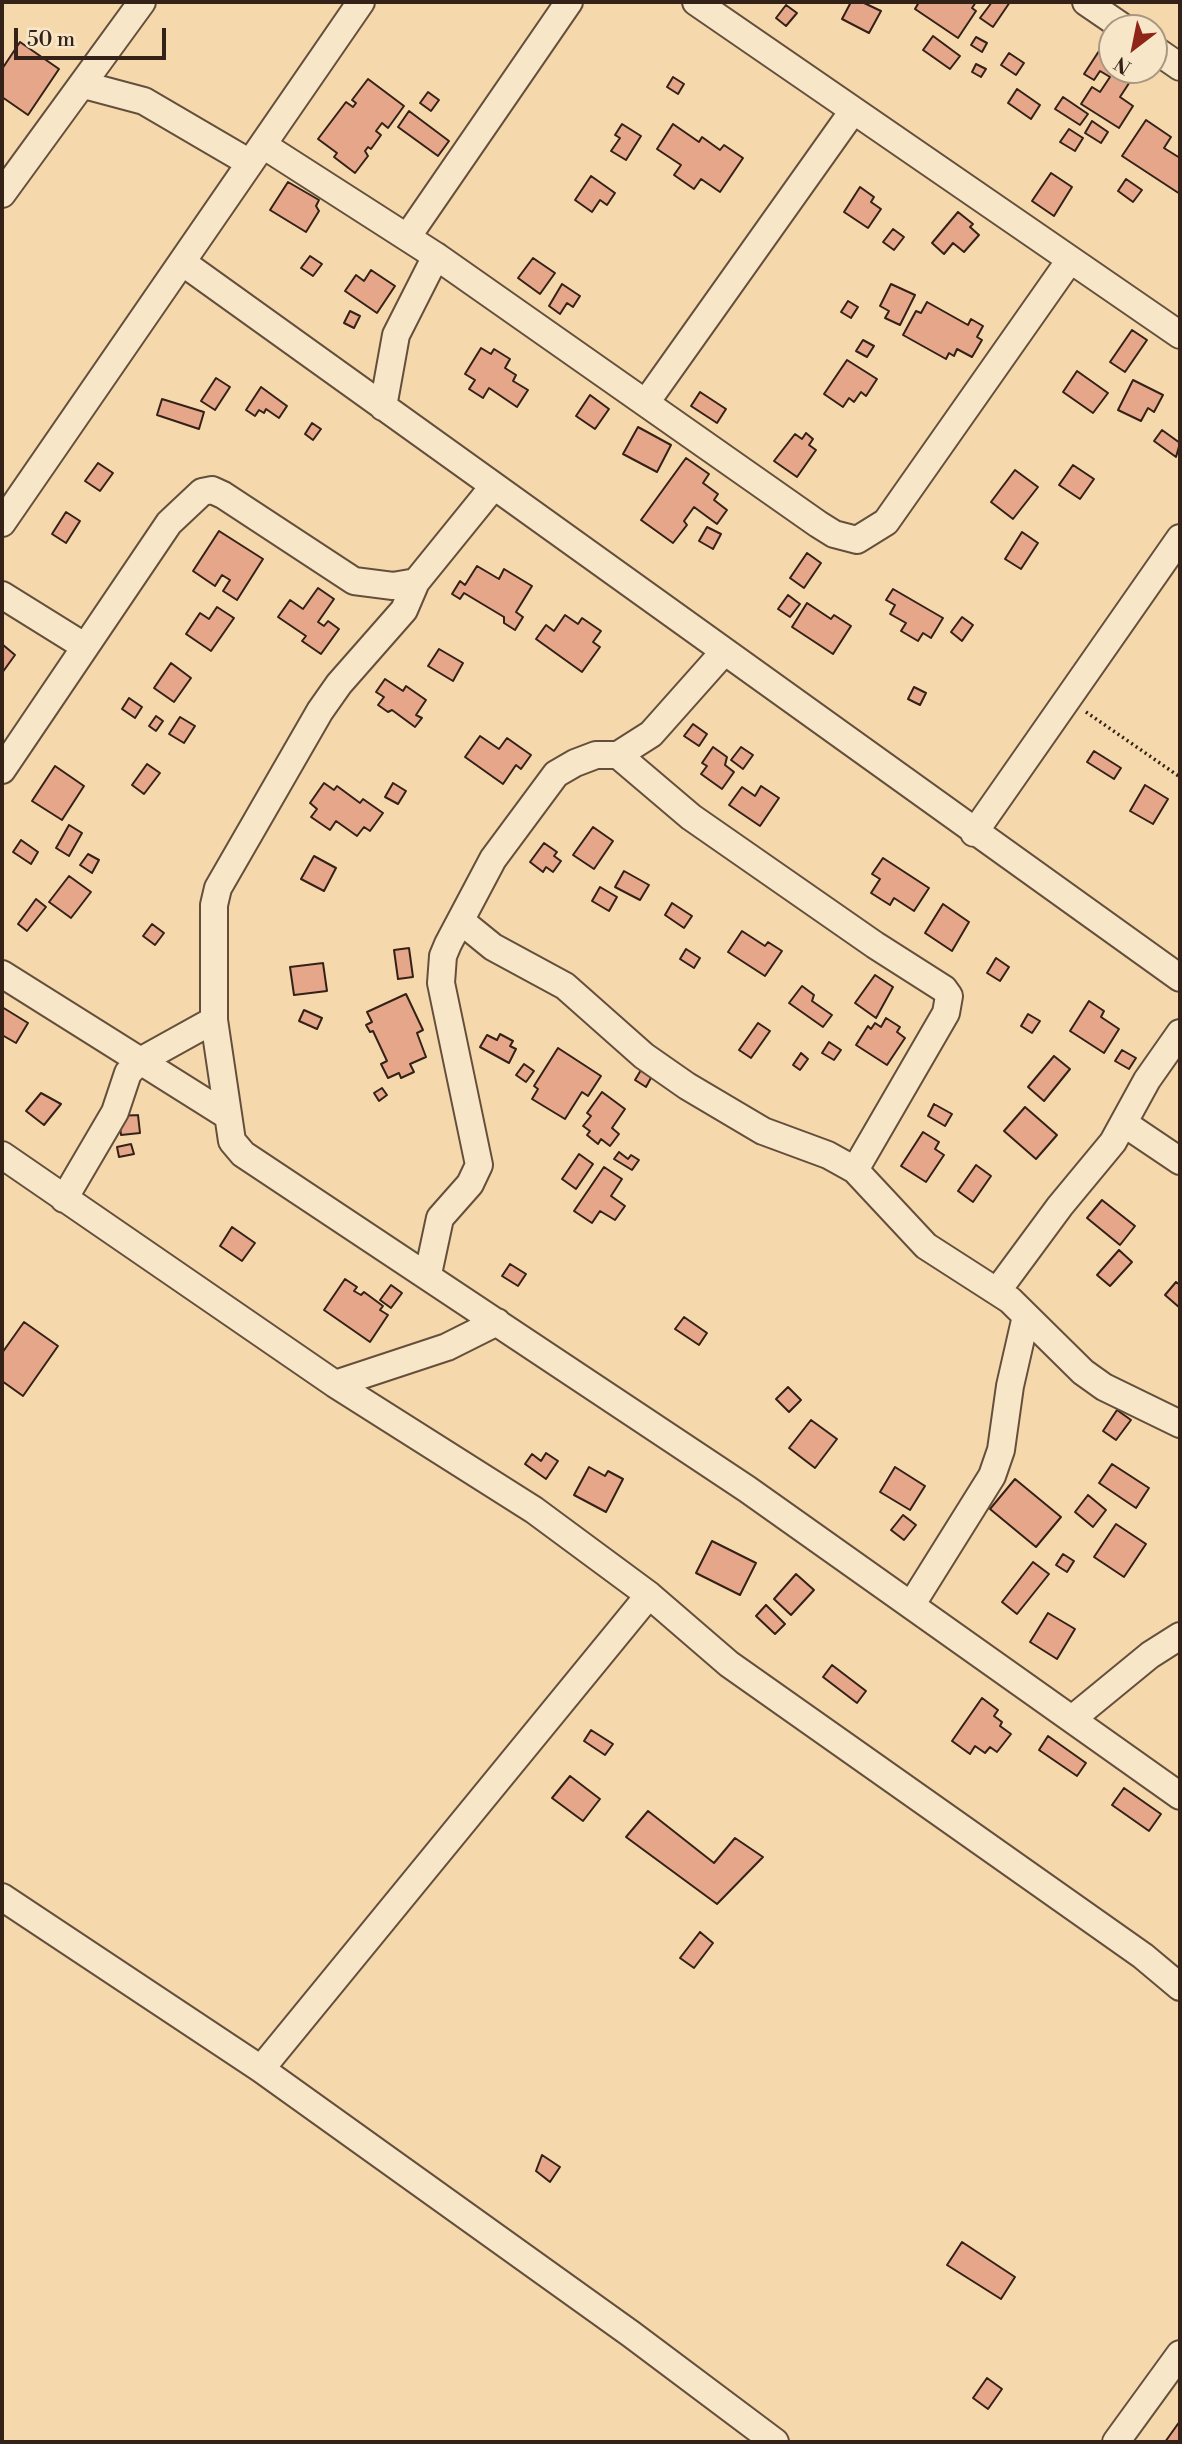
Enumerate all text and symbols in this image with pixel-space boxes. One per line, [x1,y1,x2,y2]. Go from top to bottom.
scale bar [18,14,170,58]
north arrow [1098,14,1168,84]
text: 50 m [27,27,75,53]
text: N [1110,51,1136,79]

